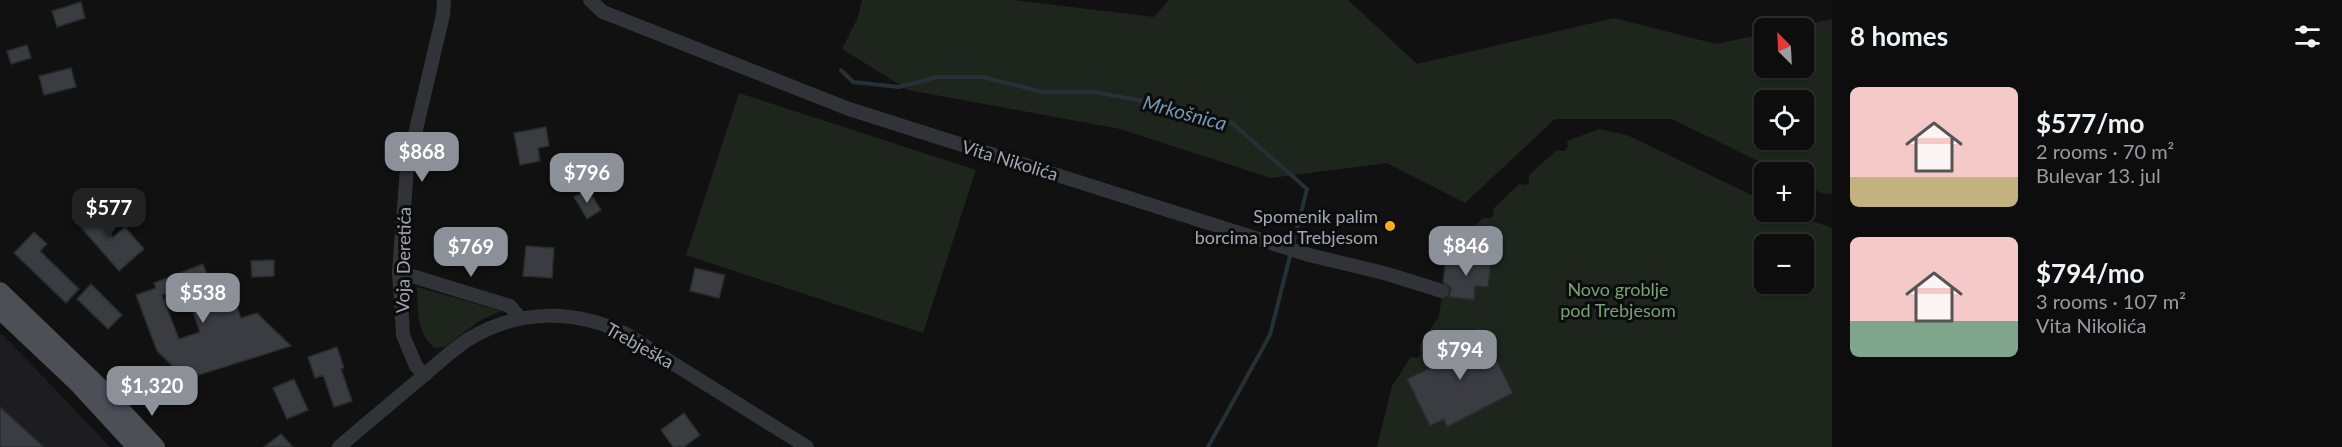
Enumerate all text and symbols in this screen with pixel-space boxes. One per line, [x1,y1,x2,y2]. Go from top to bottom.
north arrow [1754,18,1814,78]
map controls [1754,18,1814,294]
text: 8 homes [1850,20,1948,52]
icon: filters [2291,20,2324,53]
water label: Mrkošnica [1141,89,1229,135]
button: locate [1754,90,1814,150]
text: $577/mo [2036,107,2144,139]
icon: home [1898,111,1970,183]
pin: $868 [386,132,458,183]
street label: Vita Nikolića [959,135,1061,185]
text: $868 [399,139,445,163]
text: 2 rooms · 70 m² [2036,139,2174,163]
pin: $796 [551,153,623,204]
text: $796 [564,160,610,184]
button: + [1754,162,1814,222]
text: Bulevar 13. jul [2036,163,2161,187]
pin: $577 [73,188,145,239]
text: $577 [86,195,132,219]
place label: Spomenik palim borcima pod Trebjesom [1195,205,1378,248]
street label: Voja Deretića [391,207,415,313]
marker: Spomenik palim borcima pod Trebjesom [1383,219,1397,233]
pin: $846 [1430,226,1502,277]
pin: $769 [435,227,507,278]
text: $846 [1443,233,1489,257]
text: $769 [448,234,494,258]
button: − [1754,234,1814,294]
text: $794/mo [2036,257,2144,289]
icon: home [1898,261,1970,333]
pin: $538 [167,273,239,324]
park label: Novo groblje pod Trebjesom [1560,278,1676,321]
text: $538 [180,280,226,304]
text: 3 rooms · 107 m² [2036,289,2186,313]
text: Vita Nikolića [2036,313,2146,337]
street label: Trebješka [602,317,678,373]
pin: $794 [1424,330,1496,381]
text: $794 [1437,337,1483,361]
pin: $1,320 [103,366,201,417]
text: $1,320 [121,373,183,397]

